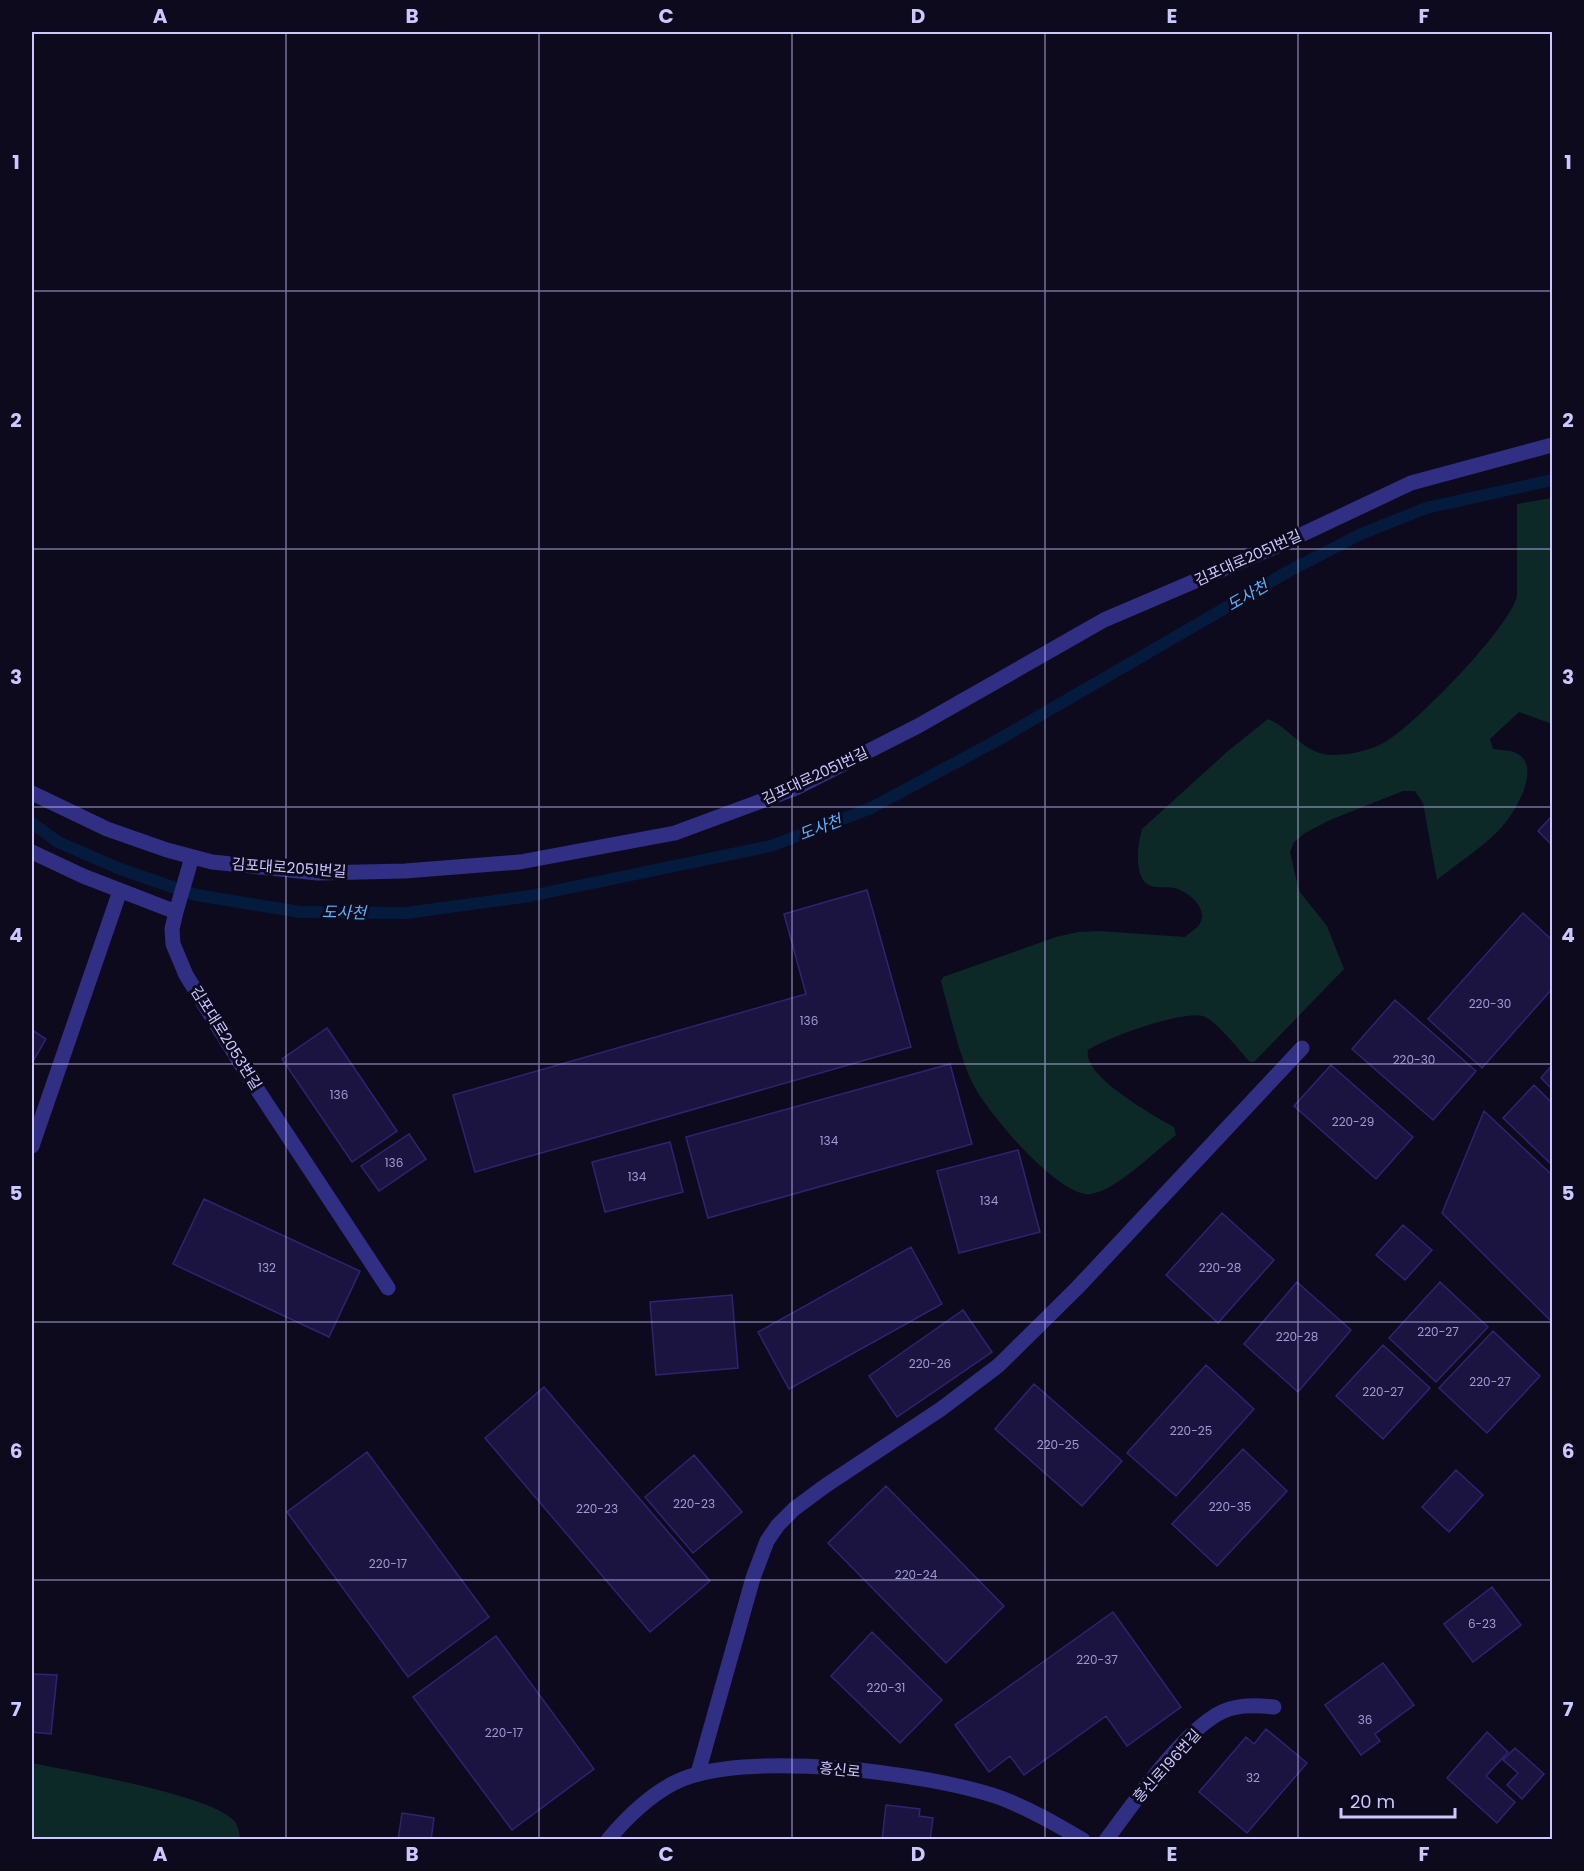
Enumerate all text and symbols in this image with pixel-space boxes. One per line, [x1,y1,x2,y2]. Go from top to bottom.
text: A [153,2,168,30]
text: B [405,2,419,30]
text: C [658,2,674,30]
text: D [911,2,925,30]
text: E [1167,2,1177,30]
text: F [1419,2,1430,30]
text: 1 [12,148,20,176]
text: 1 [1564,148,1572,176]
text: 2 [10,406,22,434]
text: 2 [1562,406,1574,434]
street label: 김포대로2051번길 [1191,525,1305,591]
water label: 도사천 [1222,573,1274,616]
text: 3 [10,663,22,691]
text: 3 [1562,663,1574,691]
street label: 김포대로2051번길 [758,742,871,809]
water label: 도사천 [795,808,847,846]
street label: 김포대로2051번길 [231,853,347,882]
water label: 도사천 [322,901,369,924]
text: 4 [9,921,23,949]
text: 4 [1561,921,1575,949]
street label: 김포대로2053번길 [186,982,267,1094]
house number: 220-30 [1469,995,1511,1012]
house number: 136 [800,1012,818,1029]
house number: 220-30 [1393,1051,1435,1068]
house number: 136 [330,1086,348,1103]
house number: 220-29 [1332,1113,1374,1130]
house number: 134 [820,1132,839,1149]
house number: 136 [385,1154,403,1171]
house number: 134 [628,1168,647,1185]
text: 5 [10,1179,23,1207]
text: 5 [1562,1179,1575,1207]
house number: 134 [980,1192,999,1209]
house number: 132 [258,1259,276,1276]
house number: 220-28 [1199,1259,1241,1276]
house number: 220-27 [1417,1323,1459,1340]
house number: 220-28 [1276,1328,1318,1345]
house number: 220-26 [909,1355,951,1372]
house number: 220-27 [1469,1373,1511,1390]
house number: 220-27 [1362,1383,1404,1400]
house number: 220-25 [1170,1422,1212,1439]
house number: 220-25 [1037,1436,1079,1453]
text: 6 [10,1437,22,1465]
text: 6 [1562,1437,1574,1465]
house number: 220-23 [673,1495,715,1512]
house number: 220-35 [1209,1498,1251,1515]
house number: 220-23 [576,1500,618,1517]
house number: 220-17 [369,1555,408,1572]
house number: 220-24 [895,1566,938,1583]
house number: 6-23 [1468,1615,1496,1632]
house number: 220-37 [1076,1651,1118,1668]
house number: 220-31 [867,1679,905,1696]
text: 7 [11,1695,22,1723]
text: 7 [1563,1695,1574,1723]
house number: 36 [1358,1711,1372,1728]
house number: 220-17 [485,1724,524,1741]
street label: 흥신로196번길 [1128,1724,1205,1807]
street label: 흥신로 [818,1757,862,1782]
house number: 32 [1246,1769,1260,1786]
scale bar [1341,1781,1455,1819]
text: 20 m [1350,1789,1395,1814]
text: A [153,1840,168,1868]
text: B [405,1840,419,1868]
text: C [658,1840,674,1868]
text: D [911,1840,925,1868]
text: E [1167,1840,1177,1868]
text: F [1419,1840,1430,1868]

